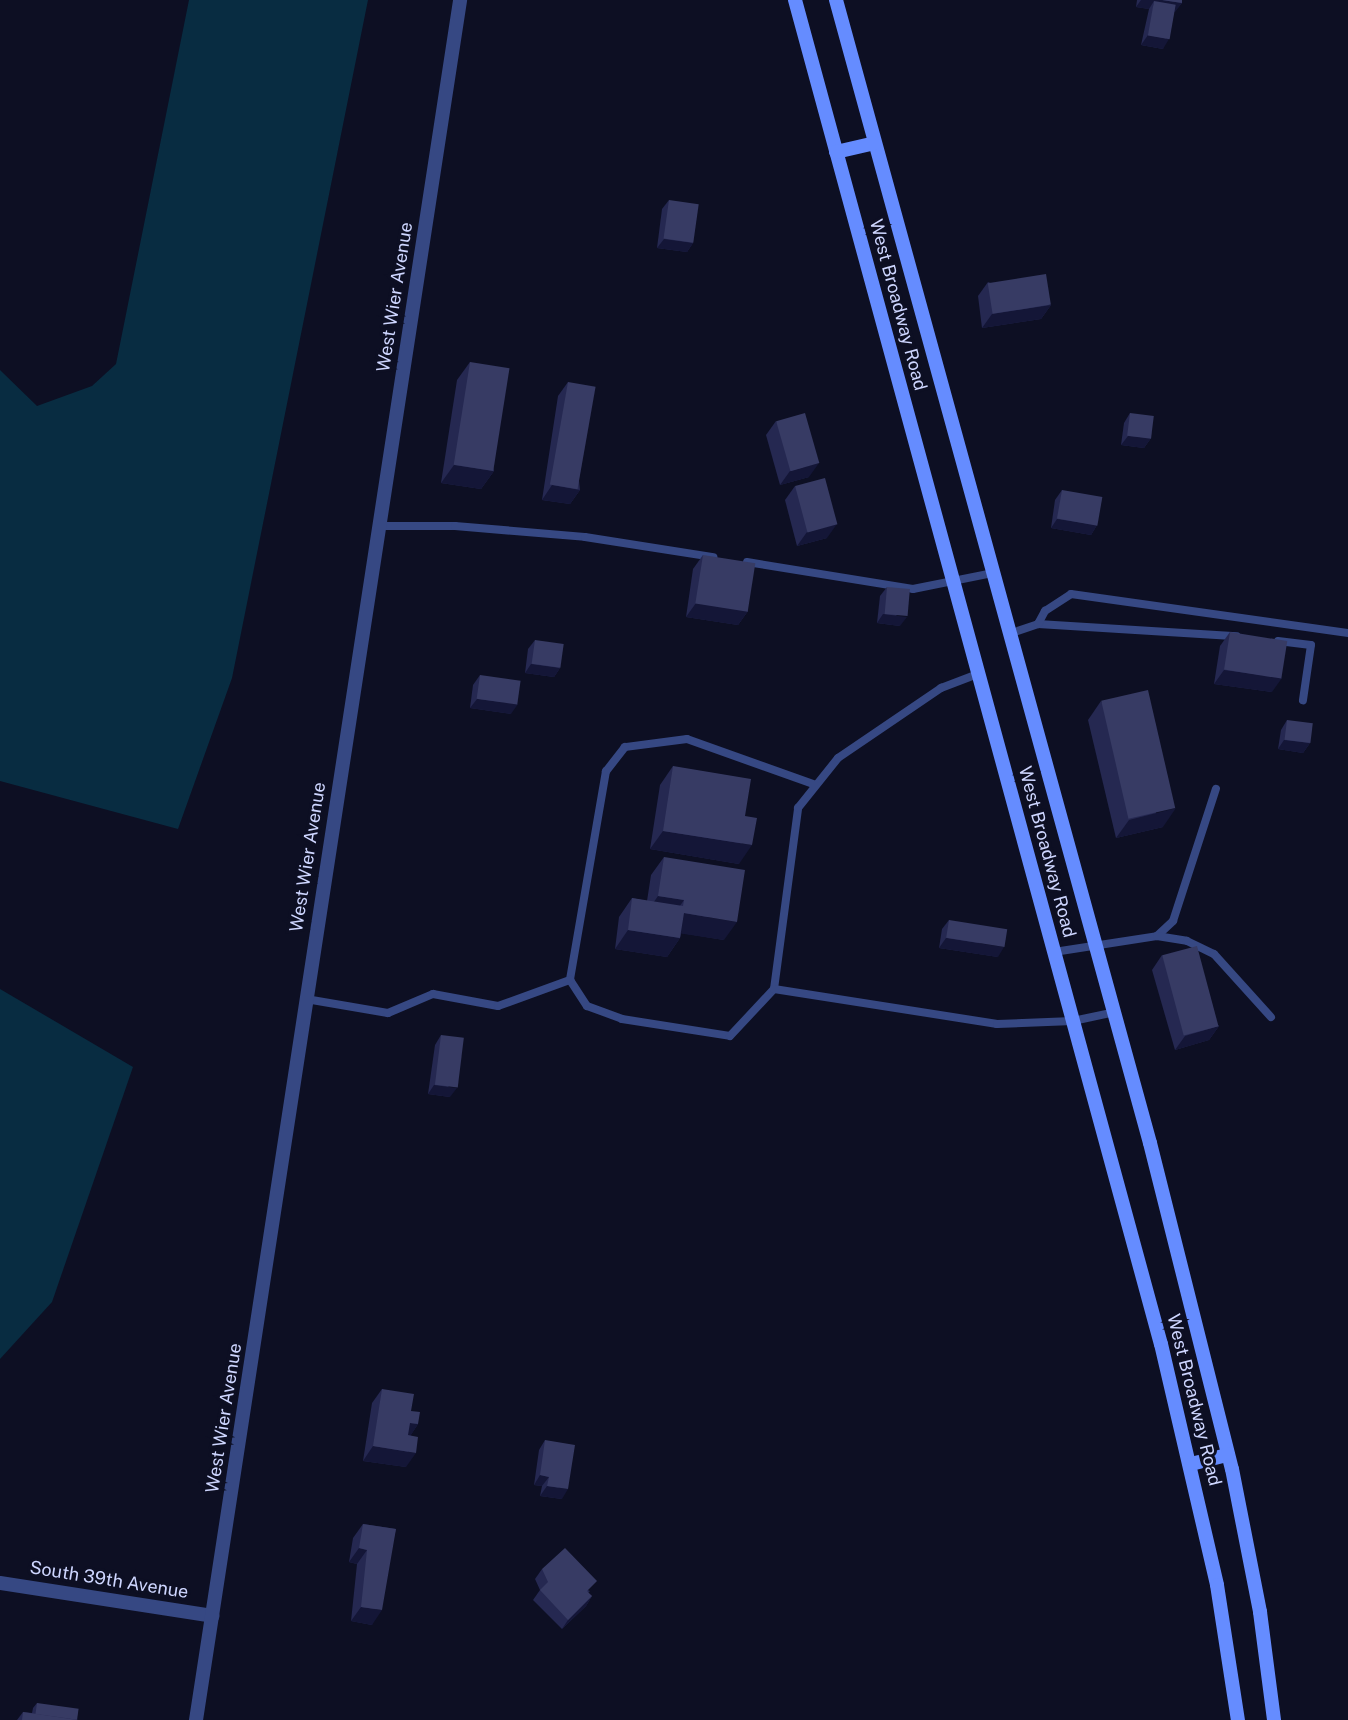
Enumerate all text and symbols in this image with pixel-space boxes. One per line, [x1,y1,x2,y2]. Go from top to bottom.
street label: West Broadway Road [865,217,931,393]
street label: West Wier Avenue [372,220,418,374]
street label: West Broadway Road [1014,764,1080,940]
street label: West Wier Avenue [285,780,331,934]
street label: West Broadway Road [1162,1312,1226,1488]
street label: West Wier Avenue [201,1341,247,1495]
street label: South 39th Avenue [28,1557,190,1603]

